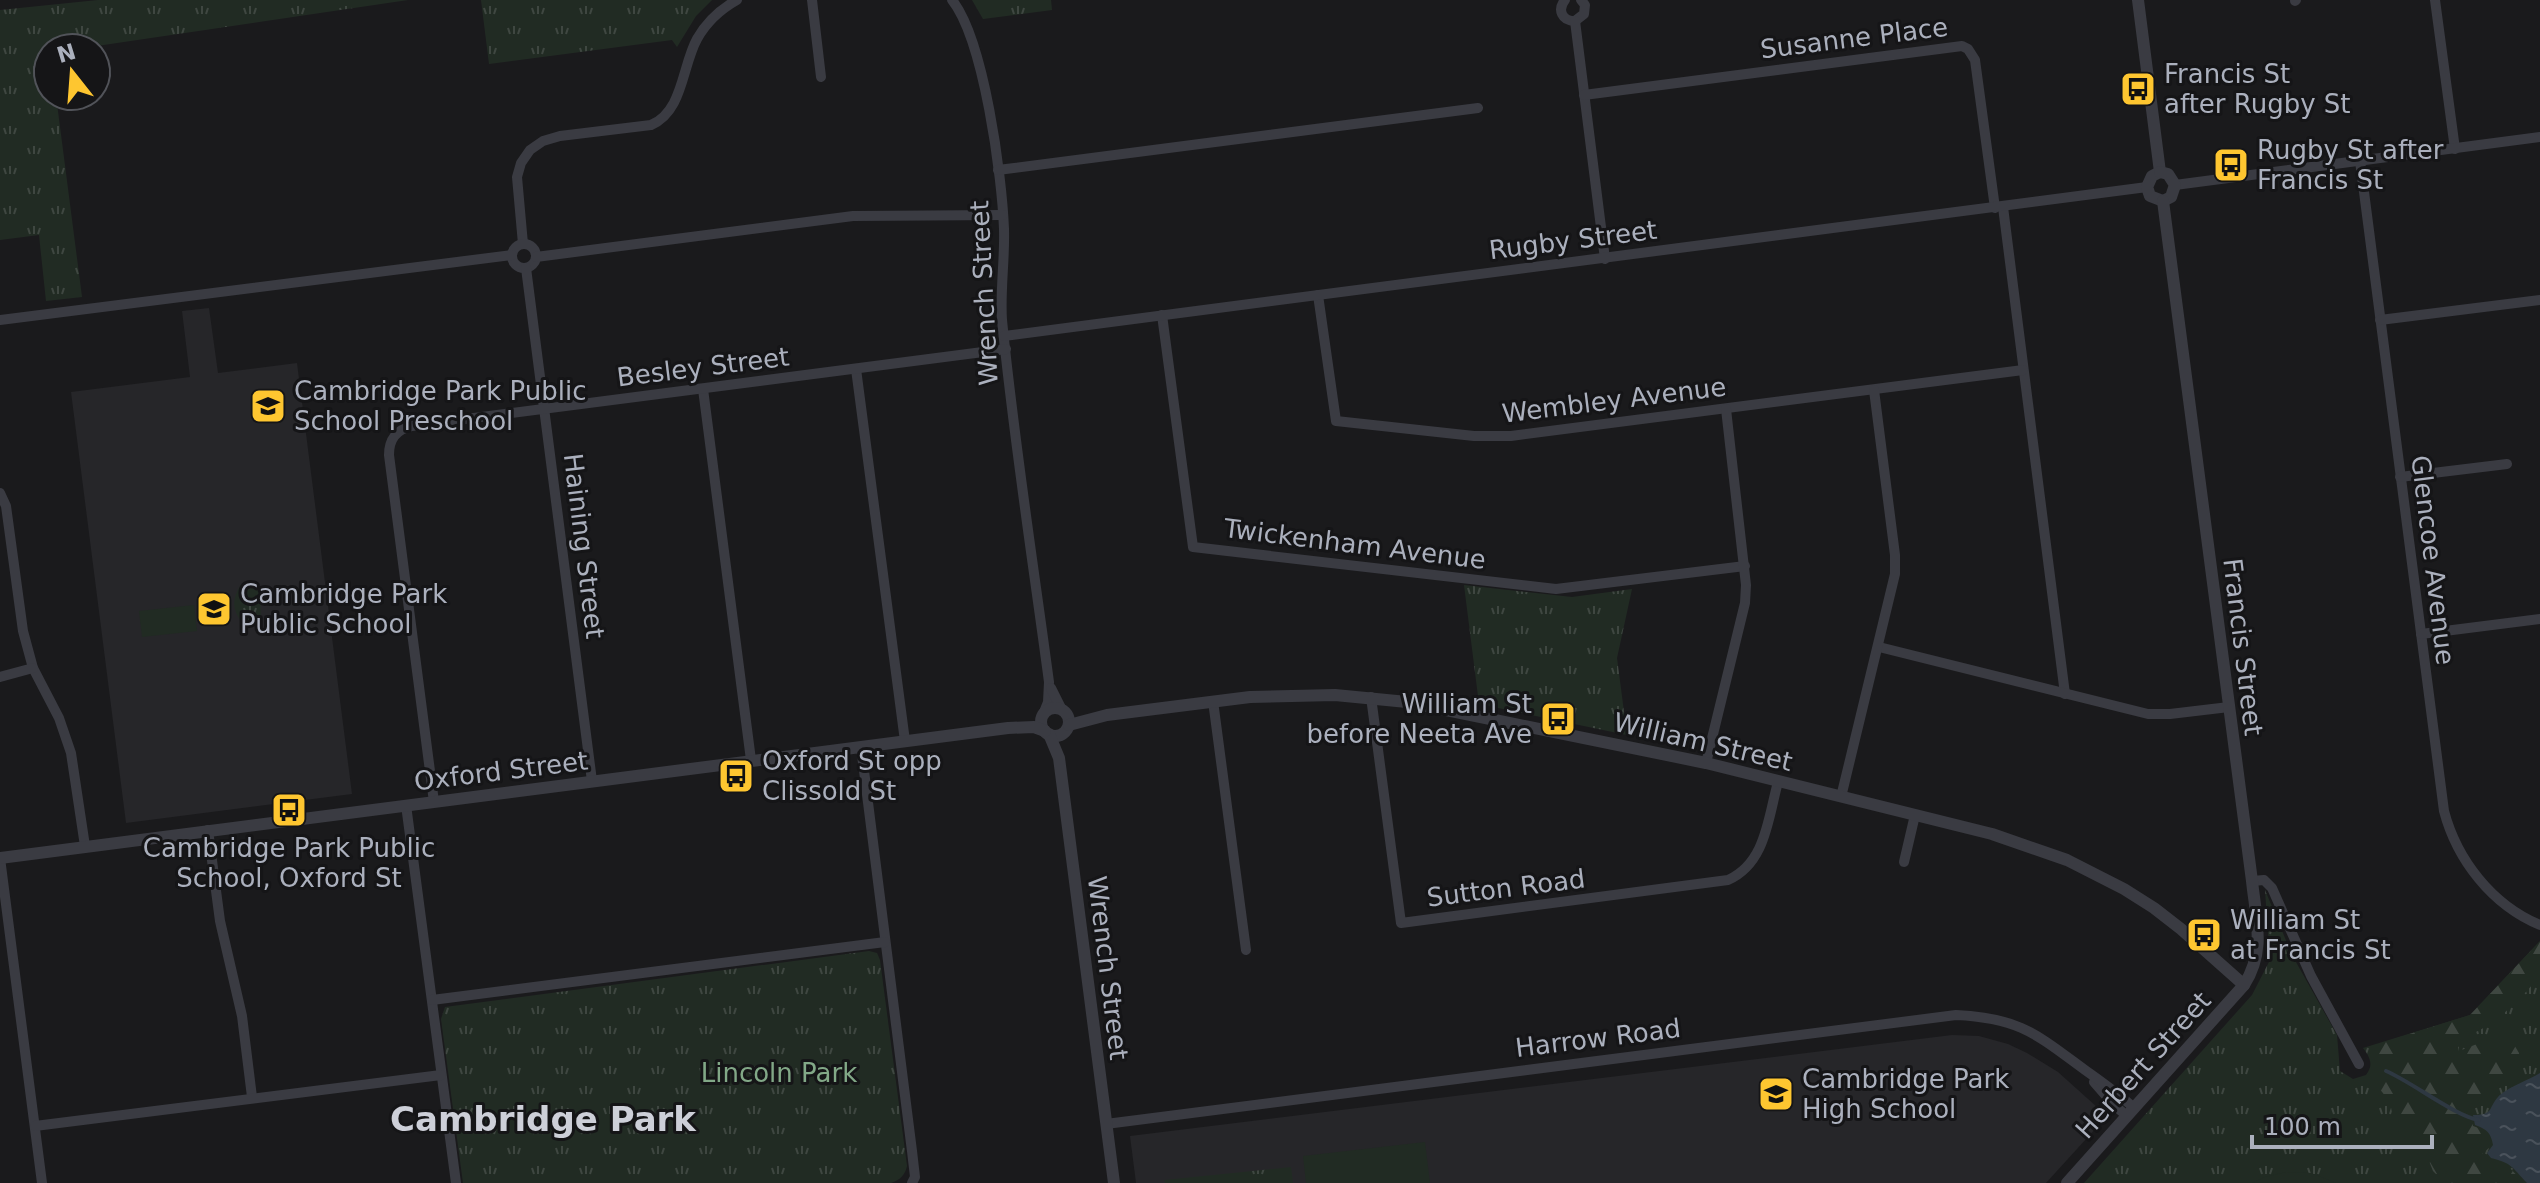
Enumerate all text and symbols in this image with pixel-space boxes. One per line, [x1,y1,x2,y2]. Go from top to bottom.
street label: Susanne Place [1758,12,1950,64]
north arrow [32,32,112,112]
text: N [54,39,79,68]
place label: Francis St after Rugby St [2164,59,2351,119]
bus stop icon: Francis St after Rugby St [2119,70,2157,108]
place label: Rugby St after Francis St [2257,135,2444,195]
bus stop icon: Rugby St after Francis St [2212,146,2250,184]
street label: Wrench Street [964,200,1004,386]
street label: Rugby Street [1487,215,1659,265]
street label: Besley Street [615,342,791,392]
street label: Wembley Avenue [1500,371,1728,429]
place label: Cambridge Park Public School Preschool [294,376,587,436]
school or university icon: Cambridge Park Public School Preschool [249,387,287,425]
street label: Haining Street [558,452,610,640]
street label: Glencoe Avenue [2405,453,2461,667]
street label: Twickenham Avenue [1221,513,1488,575]
street label: Francis Street [2217,557,2269,737]
place label: Cambridge Park Public School [240,579,447,639]
school or university icon: Cambridge Park Public School [195,590,233,628]
place label: William St before Neeta Ave [1307,689,1532,749]
bus stop icon: William St before Neeta Ave [1539,700,1577,738]
street label: William Street [1611,707,1795,777]
street label: Oxford Street [412,745,590,797]
place label: Oxford St opp Clissold St [762,746,942,806]
bus stop icon: Oxford St opp Clissold St [717,757,755,795]
bus stop icon: Cambridge Park Public School, Oxford St [270,791,308,829]
place label: Cambridge Park Public School, Oxford St [143,833,435,893]
street label: Sutton Road [1425,863,1587,913]
street label: Wrench Street [1082,874,1134,1062]
place label: William St at Francis St [2230,905,2391,965]
bus stop icon: William St at Francis St [2185,916,2223,954]
street label: Herbert Street [2069,986,2217,1144]
street label: Harrow Road [1514,1013,1682,1063]
park label: Lincoln Park [701,1058,857,1088]
place label: Cambridge Park High School [1802,1064,2009,1124]
school or university icon: Cambridge Park High School [1757,1075,1795,1113]
district label: Cambridge Park [390,1099,697,1139]
scale bar [2252,1099,2432,1149]
text: 100 m [2264,1113,2341,1141]

